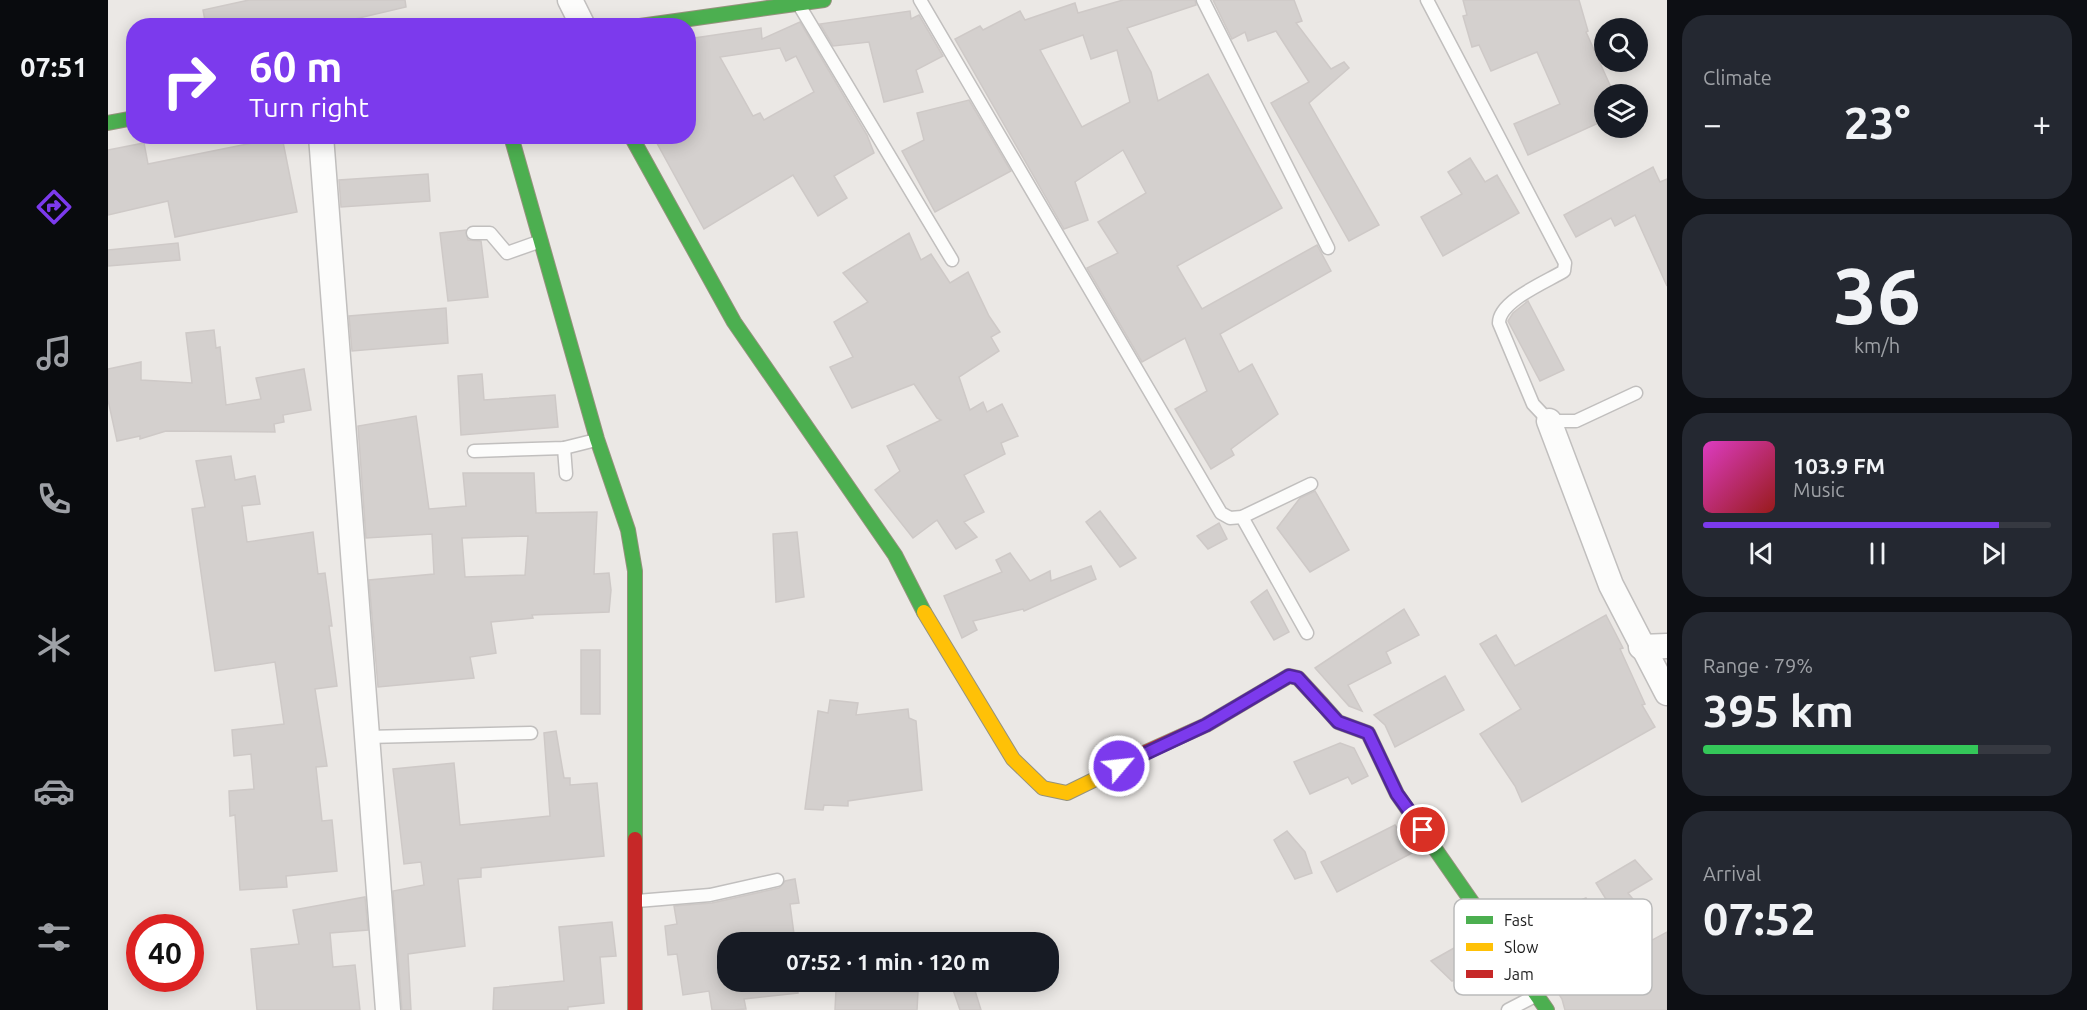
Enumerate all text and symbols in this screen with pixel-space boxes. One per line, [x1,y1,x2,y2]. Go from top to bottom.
map controls [1594,18,1648,138]
button: search [1594,18,1648,72]
icon: right [150,42,228,120]
text: 60 m [249,43,343,90]
text: 07:51 [20,52,88,82]
text: Climate [1703,66,1772,89]
button: layers [1594,84,1648,138]
text: Turn right [249,92,369,122]
text: 23° [1844,97,1910,148]
text: − [1703,105,1722,142]
text: + [2032,105,2051,142]
icon: directions [33,186,75,228]
text: 36 [1833,251,1921,339]
icon: music [33,332,75,374]
text: km/h [1854,334,1900,357]
text: 103.9 FM [1793,453,1885,478]
icon: phone [33,478,75,520]
text: Music [1793,478,1845,501]
icon: previous [1745,537,1778,570]
icon: pause [1861,537,1894,570]
icon: next [1977,537,2010,570]
icon: climate [33,624,75,666]
text: Range · 79% [1703,654,1813,677]
text: 395 km [1703,685,1854,736]
position arrow [1087,734,1151,798]
icon: car [33,770,75,812]
pin [1397,804,1448,855]
icon: arrive [1406,813,1439,846]
text: Arrival [1703,862,1761,885]
text: 07:52 [1703,893,1816,944]
legend [1454,899,1652,995]
text: Fast [1504,911,1534,929]
speed limit sign: 40 [126,914,204,992]
icon: filters [33,916,75,958]
text: Slow [1504,938,1539,956]
text: 07:52 · 1 min · 120 m [786,949,990,974]
text: Jam [1504,965,1534,983]

